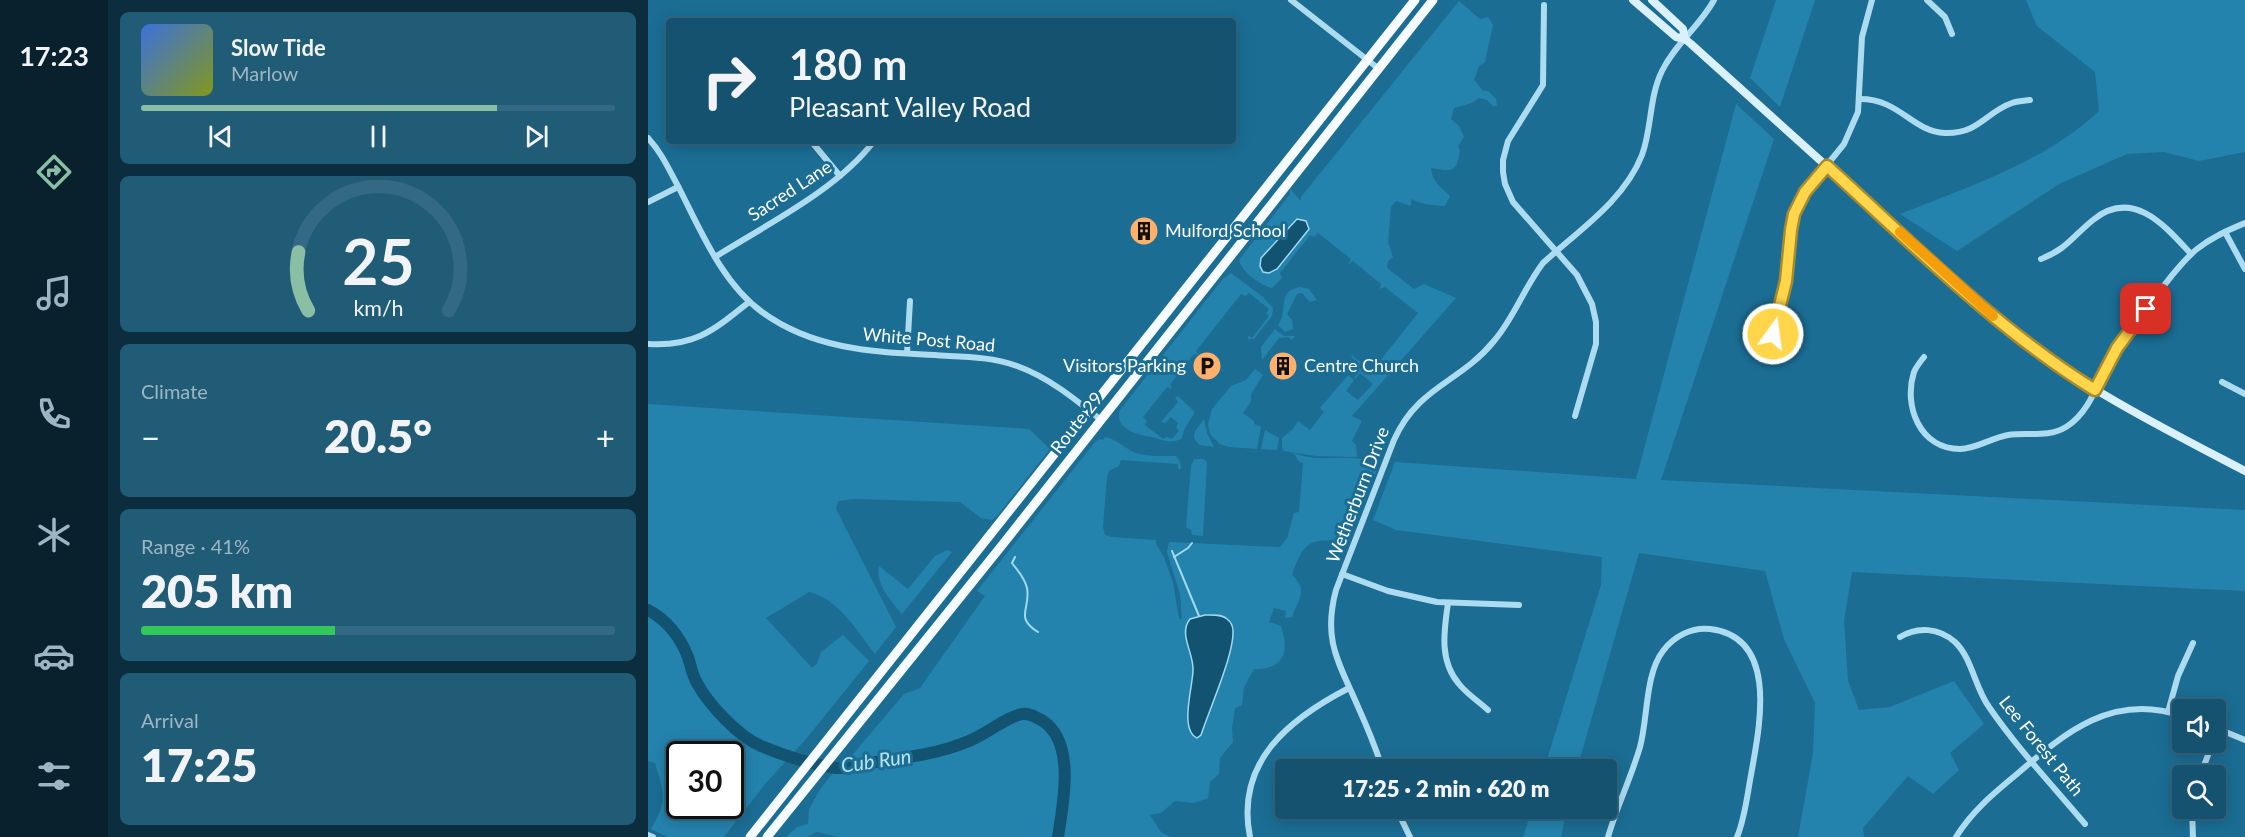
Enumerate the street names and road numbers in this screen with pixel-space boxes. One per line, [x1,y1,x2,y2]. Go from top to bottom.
street label: Sacred Lane [744,155,835,225]
street label: White Post Road [862,322,996,356]
street label: Route 29 [1045,387,1107,458]
street label: Wetherburn Drive [1321,424,1393,566]
street label: Lee Forest Path [1995,691,2089,800]

